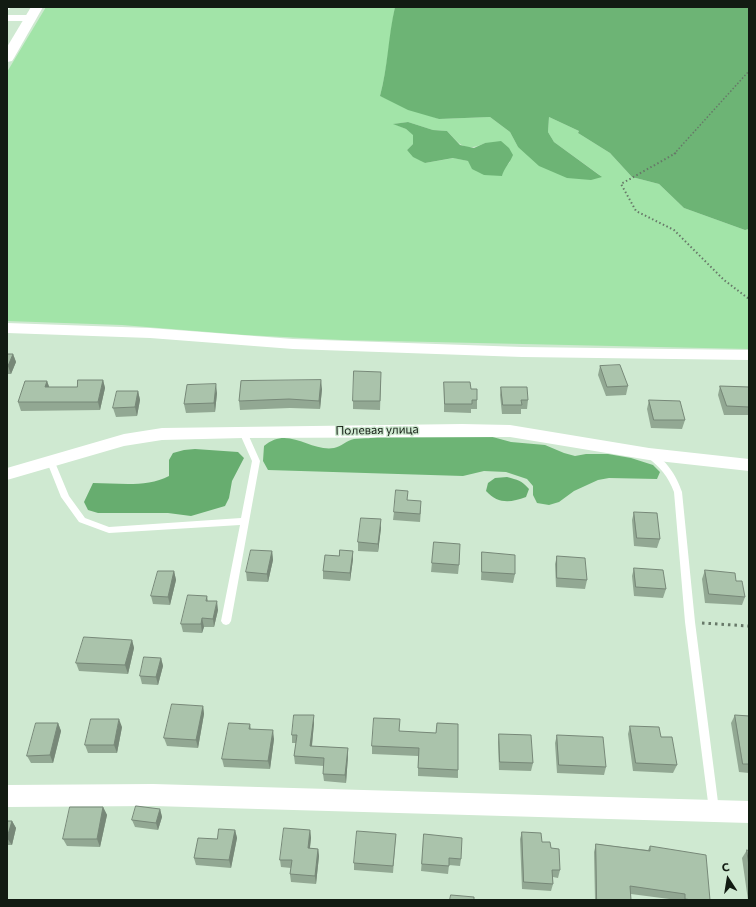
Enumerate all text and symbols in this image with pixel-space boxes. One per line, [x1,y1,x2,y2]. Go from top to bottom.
street label: Полевая улица [335,422,419,438]
north arrow [708,859,748,899]
text: С [720,860,730,874]

